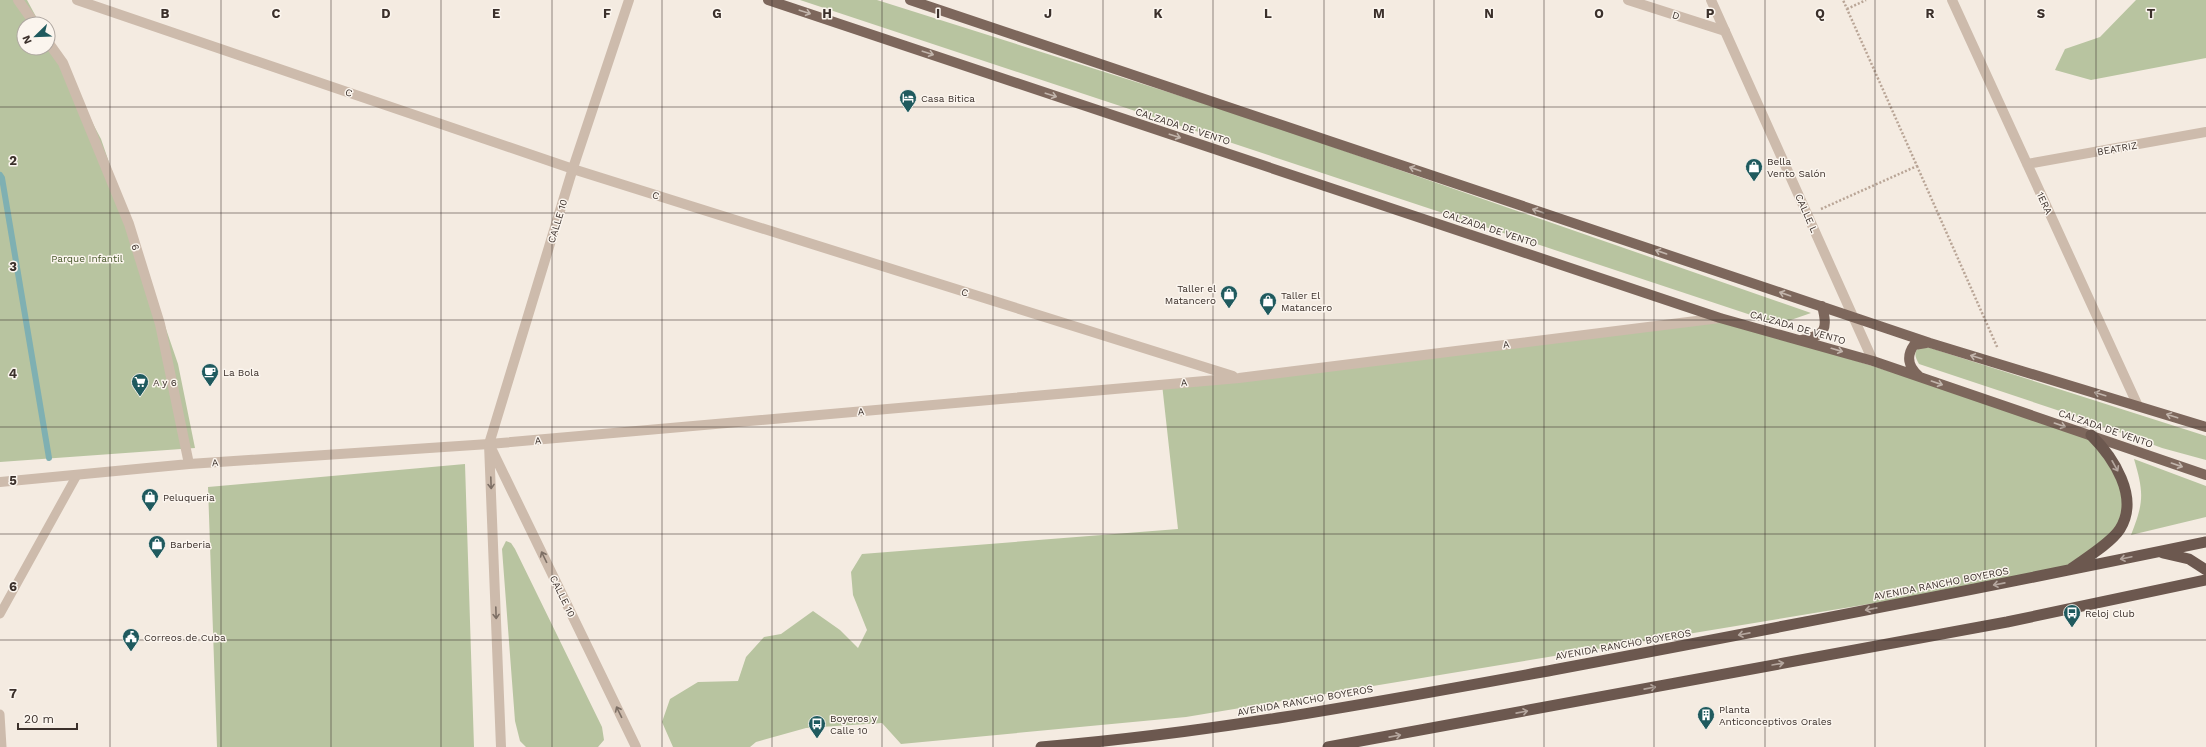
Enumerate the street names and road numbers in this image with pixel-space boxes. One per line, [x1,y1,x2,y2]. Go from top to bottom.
street label: D [1671,9,1681,22]
street label: C [344,86,354,99]
street label: CALZADA DE VENTO [1134,106,1232,147]
street label: BEATRIZ [2096,140,2138,157]
street label: C [651,189,661,202]
street label: 1ERA [2035,190,2055,217]
street label: CALLE L [1793,192,1820,234]
street label: CALLE 10 [546,198,569,244]
street label: CALZADA DE VENTO [1441,208,1539,249]
street label: 6 [129,243,142,252]
street label: C [960,286,970,299]
street label: CALZADA DE VENTO [1749,309,1847,346]
street label: A [1502,339,1510,350]
street label: A [1180,377,1188,388]
street label: A [857,406,865,417]
street label: CALZADA DE VENTO [2057,407,2154,450]
street label: A [534,435,542,446]
street label: A [211,457,219,468]
street label: AVENIDA RANCHO BOYEROS [1872,565,2010,602]
street label: CALLE 10 [548,574,577,619]
street label: AVENIDA RANCHO BOYEROS [1554,627,1692,662]
street label: AVENIDA RANCHO BOYEROS [1236,683,1374,718]

